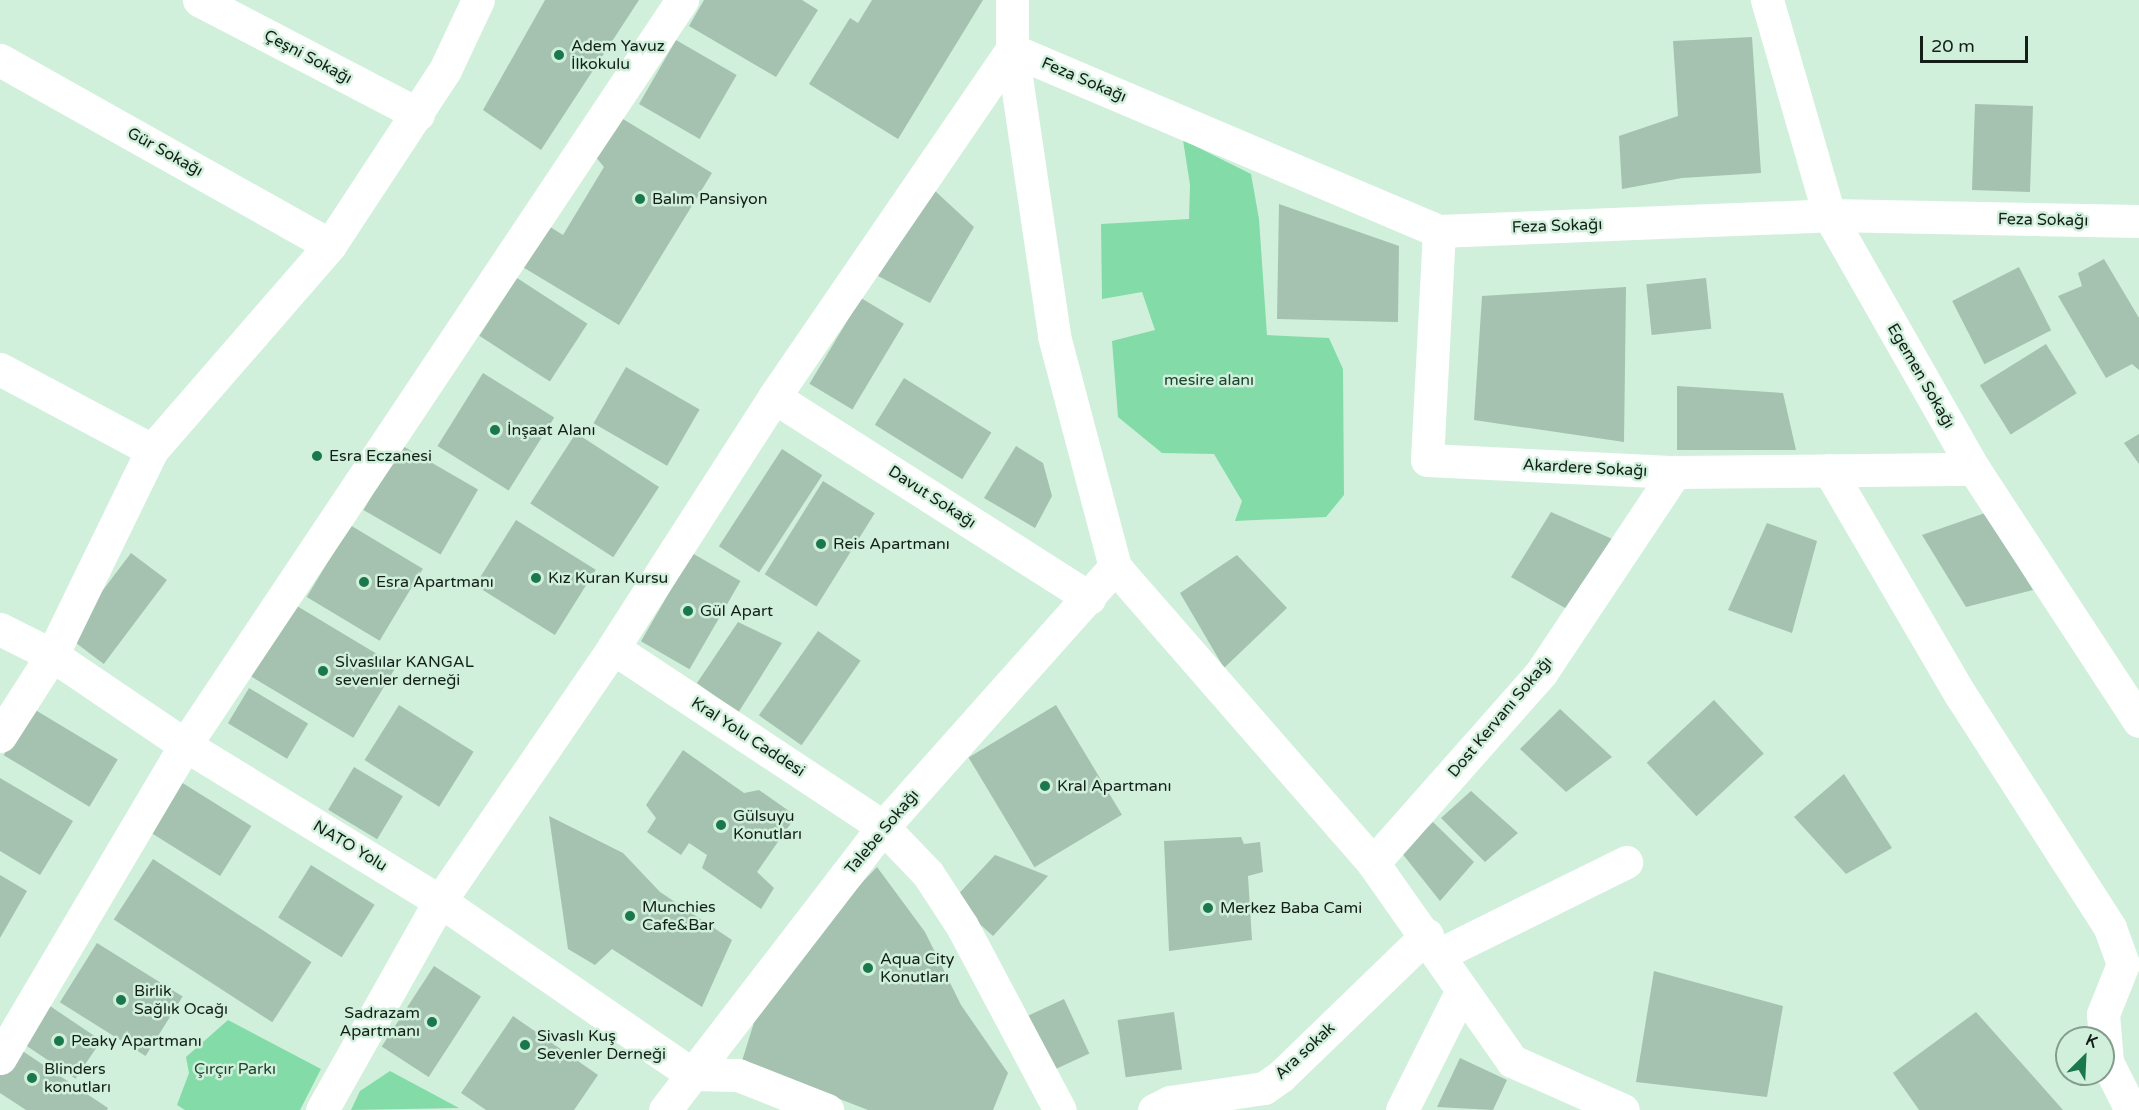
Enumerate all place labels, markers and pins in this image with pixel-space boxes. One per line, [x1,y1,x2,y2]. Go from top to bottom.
place label: Adem Yavuz İlkokulu [571,36,665,74]
marker: Adem Yavuz İlkokulu [552,48,566,62]
place label: Balım Pansiyon [652,189,768,209]
marker: Balım Pansiyon [633,192,647,206]
place label: İnşaat Alanı [507,420,595,440]
marker: İnşaat Alanı [488,423,502,437]
place label: Esra Eczanesi [329,446,432,466]
marker: Esra Eczanesi [310,449,324,463]
place label: Reis Apartmanı [833,534,950,554]
marker: Reis Apartmanı [814,537,828,551]
place label: Kız Kuran Kursu [548,568,668,588]
marker: Kız Kuran Kursu [529,571,543,585]
place label: Esra Apartmanı [376,572,494,592]
marker: Esra Apartmanı [357,575,371,589]
place label: Gül Apart [700,601,773,621]
marker: Gül Apart [681,604,695,618]
place label: Sİvaslılar KANGAL sevenler derneği [335,652,474,690]
marker: Sİvaslılar KANGAL sevenler derneği [316,664,330,678]
place label: Kral Apartmanı [1057,776,1172,796]
marker: Kral Apartmanı [1038,779,1052,793]
place label: Gülsuyu Konutları [733,806,802,844]
marker: Gülsuyu Konutları [714,818,728,832]
place label: Munchies Cafe&Bar [642,897,716,935]
place label: Merkez Baba Cami [1220,898,1362,918]
marker: Merkez Baba Cami [1201,901,1215,915]
marker: Munchies Cafe&Bar [623,909,637,923]
place label: Aqua City Konutları [880,949,954,987]
marker: Aqua City Konutları [861,961,875,975]
place label: Birlik Sağlık Ocağı [134,981,228,1019]
marker: Birlik Sağlık Ocağı [112,991,130,1009]
place label: Sadrazam Apartmanı [339,1003,420,1041]
marker: Sadrazam Apartmanı [425,1015,439,1029]
place label: Sivaslı Kuş Sevenler Derneği [537,1026,666,1064]
place label: Peaky Apartmanı [71,1031,202,1051]
marker: Peaky Apartmanı [52,1034,66,1048]
marker: Sivaslı Kuş Sevenler Derneği [518,1038,532,1052]
place label: Blinders konutları [44,1059,111,1097]
marker: Blinders konutları [25,1071,39,1085]

